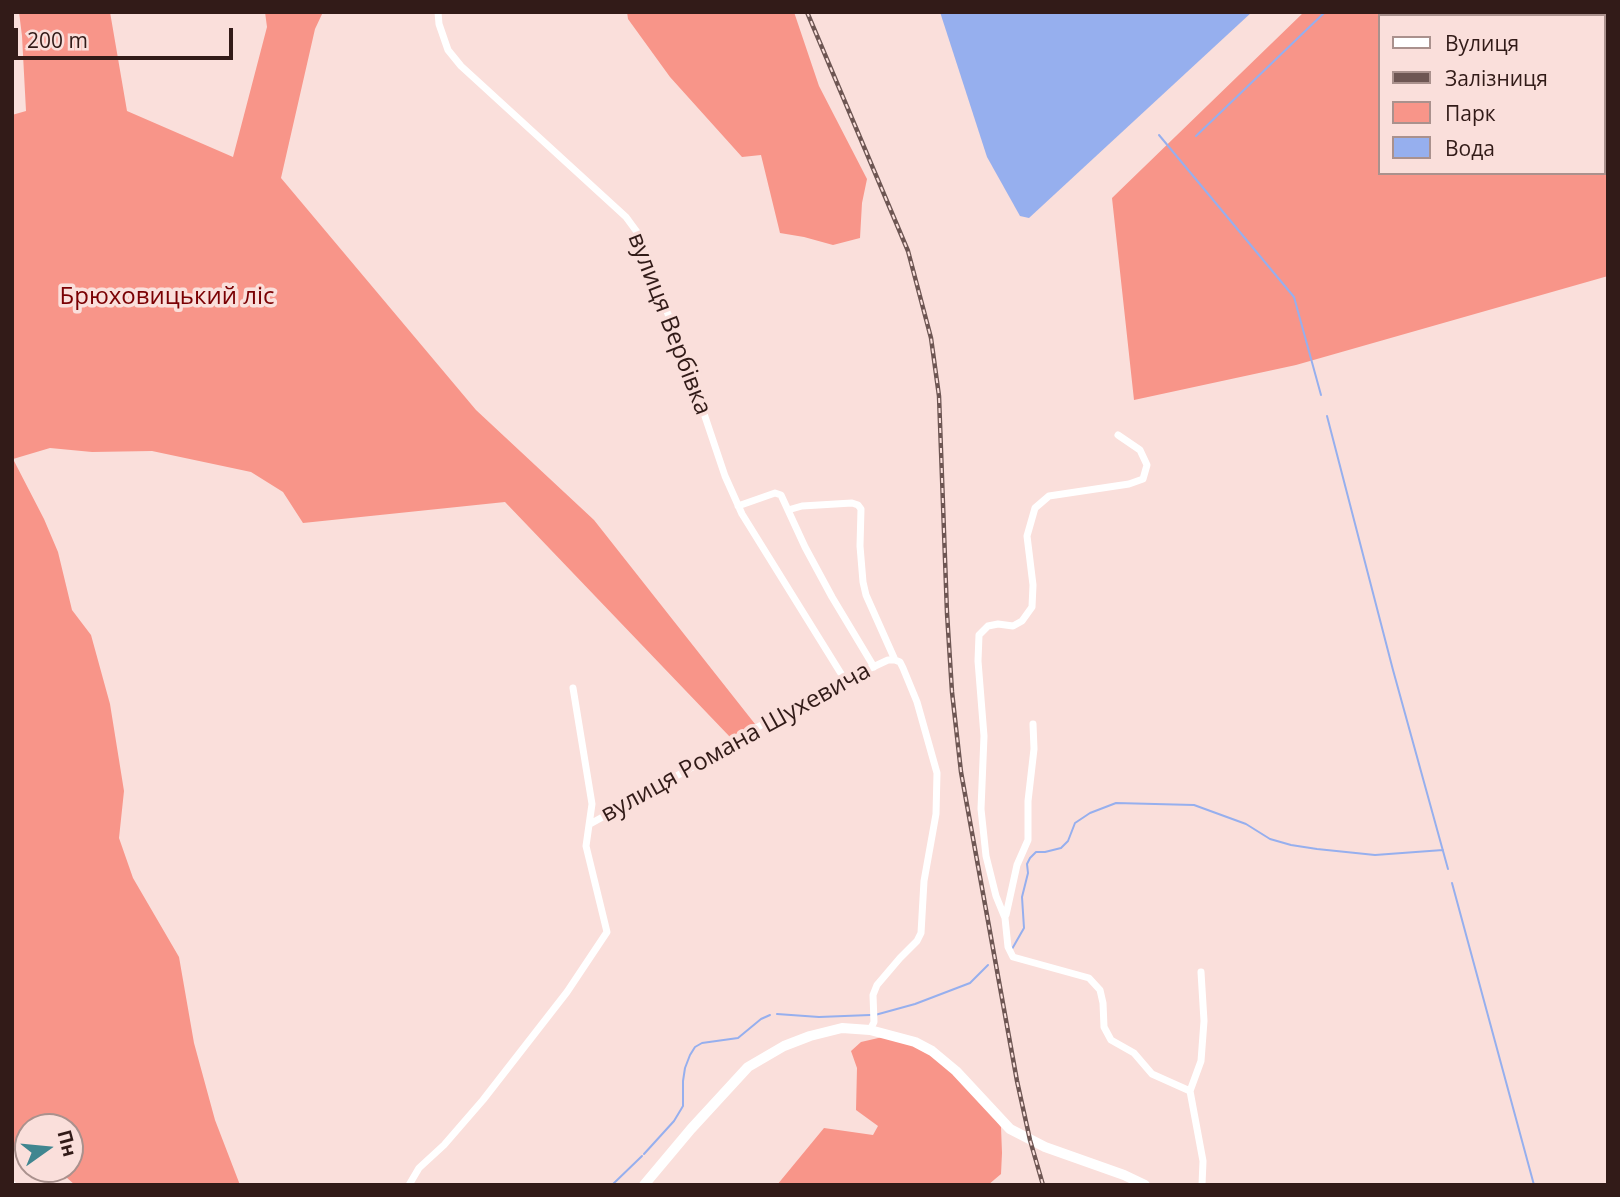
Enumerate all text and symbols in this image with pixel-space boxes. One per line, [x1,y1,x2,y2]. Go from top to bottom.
scale bar [18,14,236,58]
legend [1378,14,1606,175]
text: 200 m [27,26,88,54]
text: Вулиця [1445,29,1519,57]
text: Залізниця [1445,64,1548,92]
text: Парк [1445,99,1496,127]
text: Вода [1445,134,1495,162]
street label: вулиця Вербівка [621,229,717,419]
park label: Брюховицький ліс [60,283,274,311]
street label: вулиця Романа Шухевича [596,657,876,829]
north arrow [14,1113,84,1183]
text: Пн [51,1127,83,1159]

